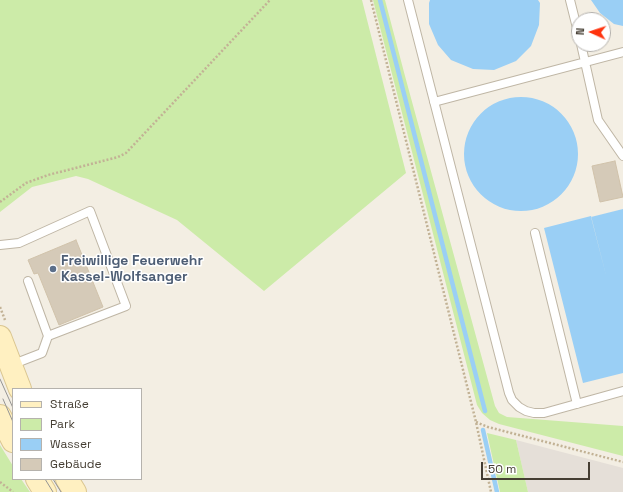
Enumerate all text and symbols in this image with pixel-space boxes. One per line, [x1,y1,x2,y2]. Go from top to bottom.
north arrow [571,12,611,52]
text: N [573,27,587,35]
place label: Freiwillige Feuerwehr Kassel-Wolfsanger [61,253,203,286]
marker: Freiwillige Feuerwehr Kassel-Wolfsanger [48,264,58,274]
legend [12,388,142,480]
text: Straße [50,396,89,412]
text: Park [50,416,75,432]
text: Wasser [50,436,92,452]
scale bar [483,454,592,480]
text: Gebäude [50,456,102,472]
text: 50 m [488,461,516,477]

